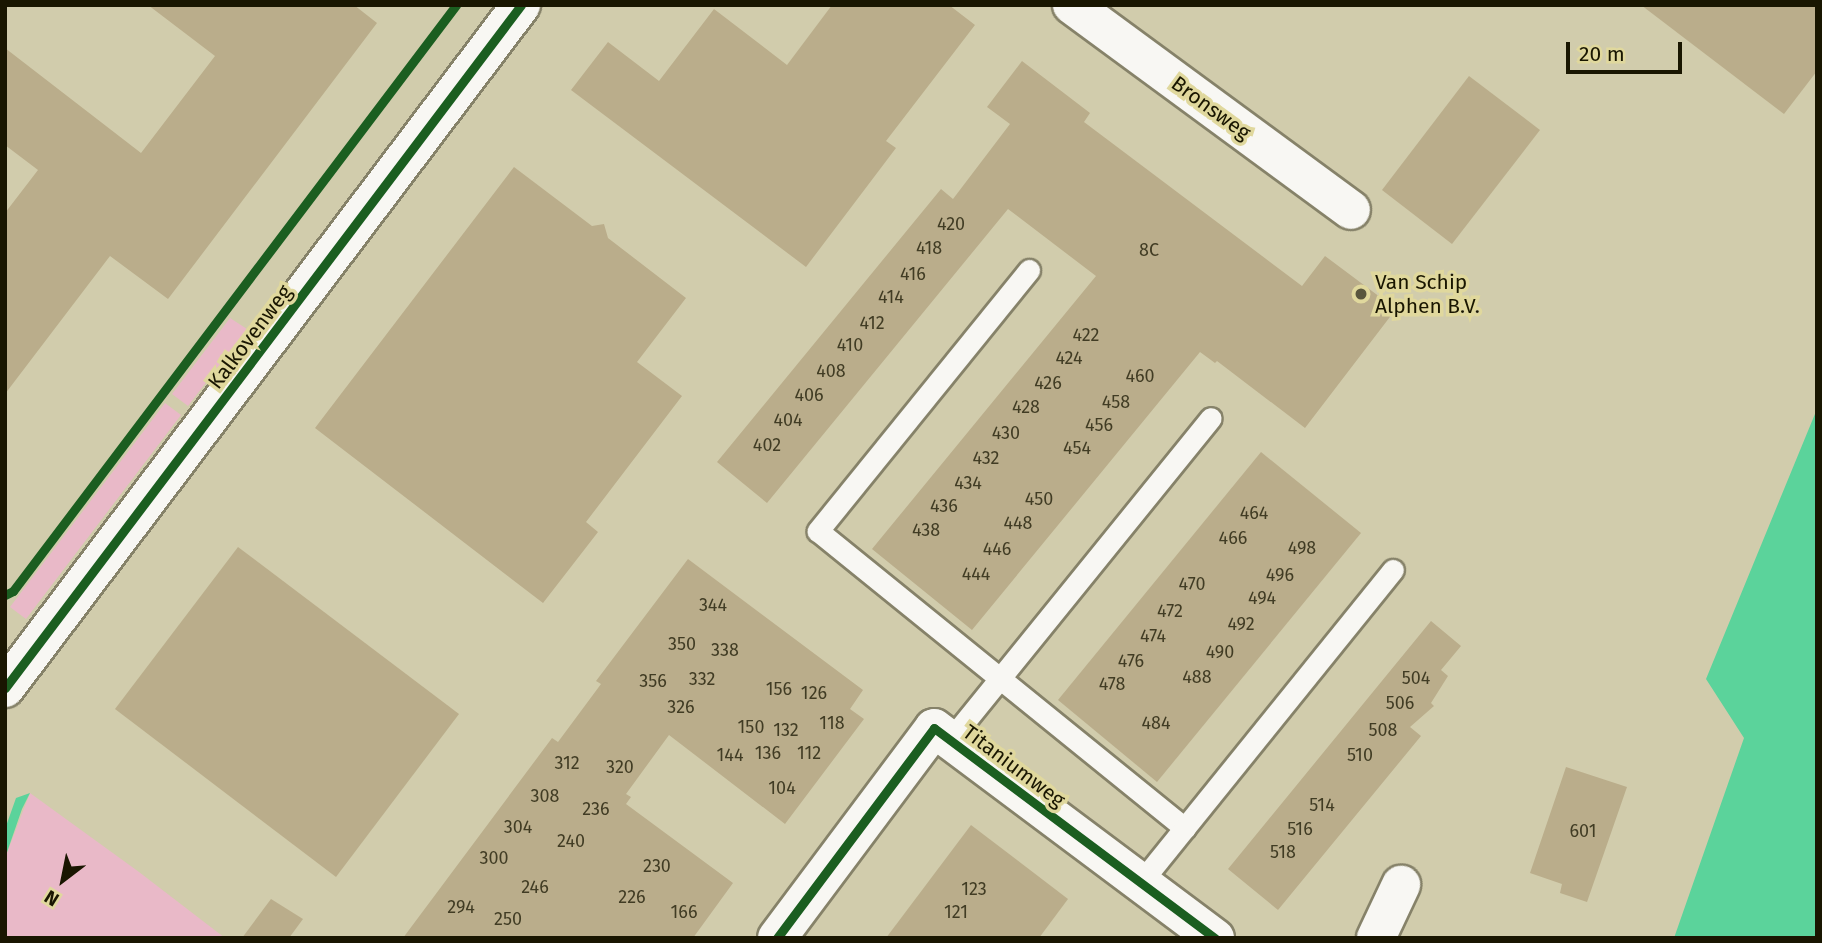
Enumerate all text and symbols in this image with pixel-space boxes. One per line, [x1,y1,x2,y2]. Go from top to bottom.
scale bar [1570,28,1686,72]
text: 20 m [1579,41,1625,67]
street label: Bronsweg [1166,71,1256,145]
house number: 420 [937,213,965,235]
house number: 418 [916,237,942,259]
house number: 8C [1139,239,1159,261]
house number: 416 [900,263,926,285]
place label: Van Schip Alphen B.V. [1375,269,1480,319]
street label: Kalkovenweg [203,280,297,394]
house number: 414 [878,286,904,308]
marker: Van Schip Alphen B.V. [1353,286,1369,302]
house number: 412 [859,312,885,334]
house number: 422 [1072,324,1100,346]
house number: 410 [837,334,863,356]
house number: 424 [1055,347,1083,369]
house number: 408 [816,360,846,382]
house number: 460 [1125,365,1155,387]
house number: 426 [1034,372,1062,394]
house number: 406 [794,384,824,406]
house number: 458 [1102,391,1130,413]
house number: 428 [1012,396,1040,418]
house number: 404 [773,409,803,431]
house number: 456 [1085,414,1113,436]
house number: 430 [992,422,1020,444]
house number: 402 [753,434,781,456]
house number: 454 [1063,437,1091,459]
house number: 432 [973,447,999,469]
house number: 434 [954,472,982,494]
house number: 450 [1025,488,1053,510]
house number: 436 [930,495,958,517]
house number: 464 [1240,502,1268,524]
house number: 448 [1003,512,1033,534]
house number: 438 [912,519,940,541]
house number: 466 [1219,527,1247,549]
house number: 498 [1288,537,1316,559]
house number: 446 [983,538,1011,560]
house number: 444 [962,563,990,585]
house number: 496 [1266,564,1294,586]
house number: 470 [1179,573,1205,595]
house number: 494 [1248,587,1276,609]
house number: 344 [699,594,727,616]
house number: 472 [1157,600,1183,622]
house number: 492 [1227,613,1255,635]
house number: 474 [1140,625,1166,647]
house number: 350 [668,633,696,655]
house number: 338 [711,639,739,661]
house number: 490 [1206,641,1234,663]
house number: 476 [1118,650,1144,672]
house number: 488 [1182,666,1212,688]
house number: 504 [1402,667,1430,689]
house number: 332 [689,668,715,690]
house number: 356 [639,670,667,692]
house number: 478 [1099,673,1125,695]
house number: 156 [766,678,792,700]
house number: 126 [801,682,827,704]
house number: 506 [1386,692,1414,714]
house number: 326 [667,696,695,718]
house number: 118 [819,712,845,734]
house number: 484 [1141,712,1171,734]
house number: 150 [738,716,764,738]
house number: 132 [773,719,799,741]
street label: Titaniumweg [958,719,1070,813]
house number: 508 [1369,719,1397,741]
house number: 136 [755,742,781,764]
house number: 112 [797,742,821,764]
house number: 144 [717,744,743,766]
house number: 510 [1347,744,1373,766]
house number: 312 [554,752,580,774]
house number: 320 [606,756,634,778]
house number: 104 [768,777,796,799]
house number: 308 [531,785,559,807]
house number: 514 [1309,794,1335,816]
house number: 236 [582,798,610,820]
house number: 304 [504,816,532,838]
house number: 516 [1287,818,1313,840]
house number: 601 [1570,820,1596,842]
house number: 240 [557,830,585,852]
house number: 518 [1270,841,1296,863]
north arrow [28,845,98,915]
house number: 300 [479,847,509,869]
house number: 230 [643,855,671,877]
house number: 246 [521,876,549,898]
house number: 123 [961,878,987,900]
text: N [40,885,63,911]
house number: 226 [618,886,646,908]
house number: 294 [447,896,475,918]
house number: 166 [671,901,697,923]
house number: 121 [944,901,968,923]
house number: 250 [494,908,522,930]

